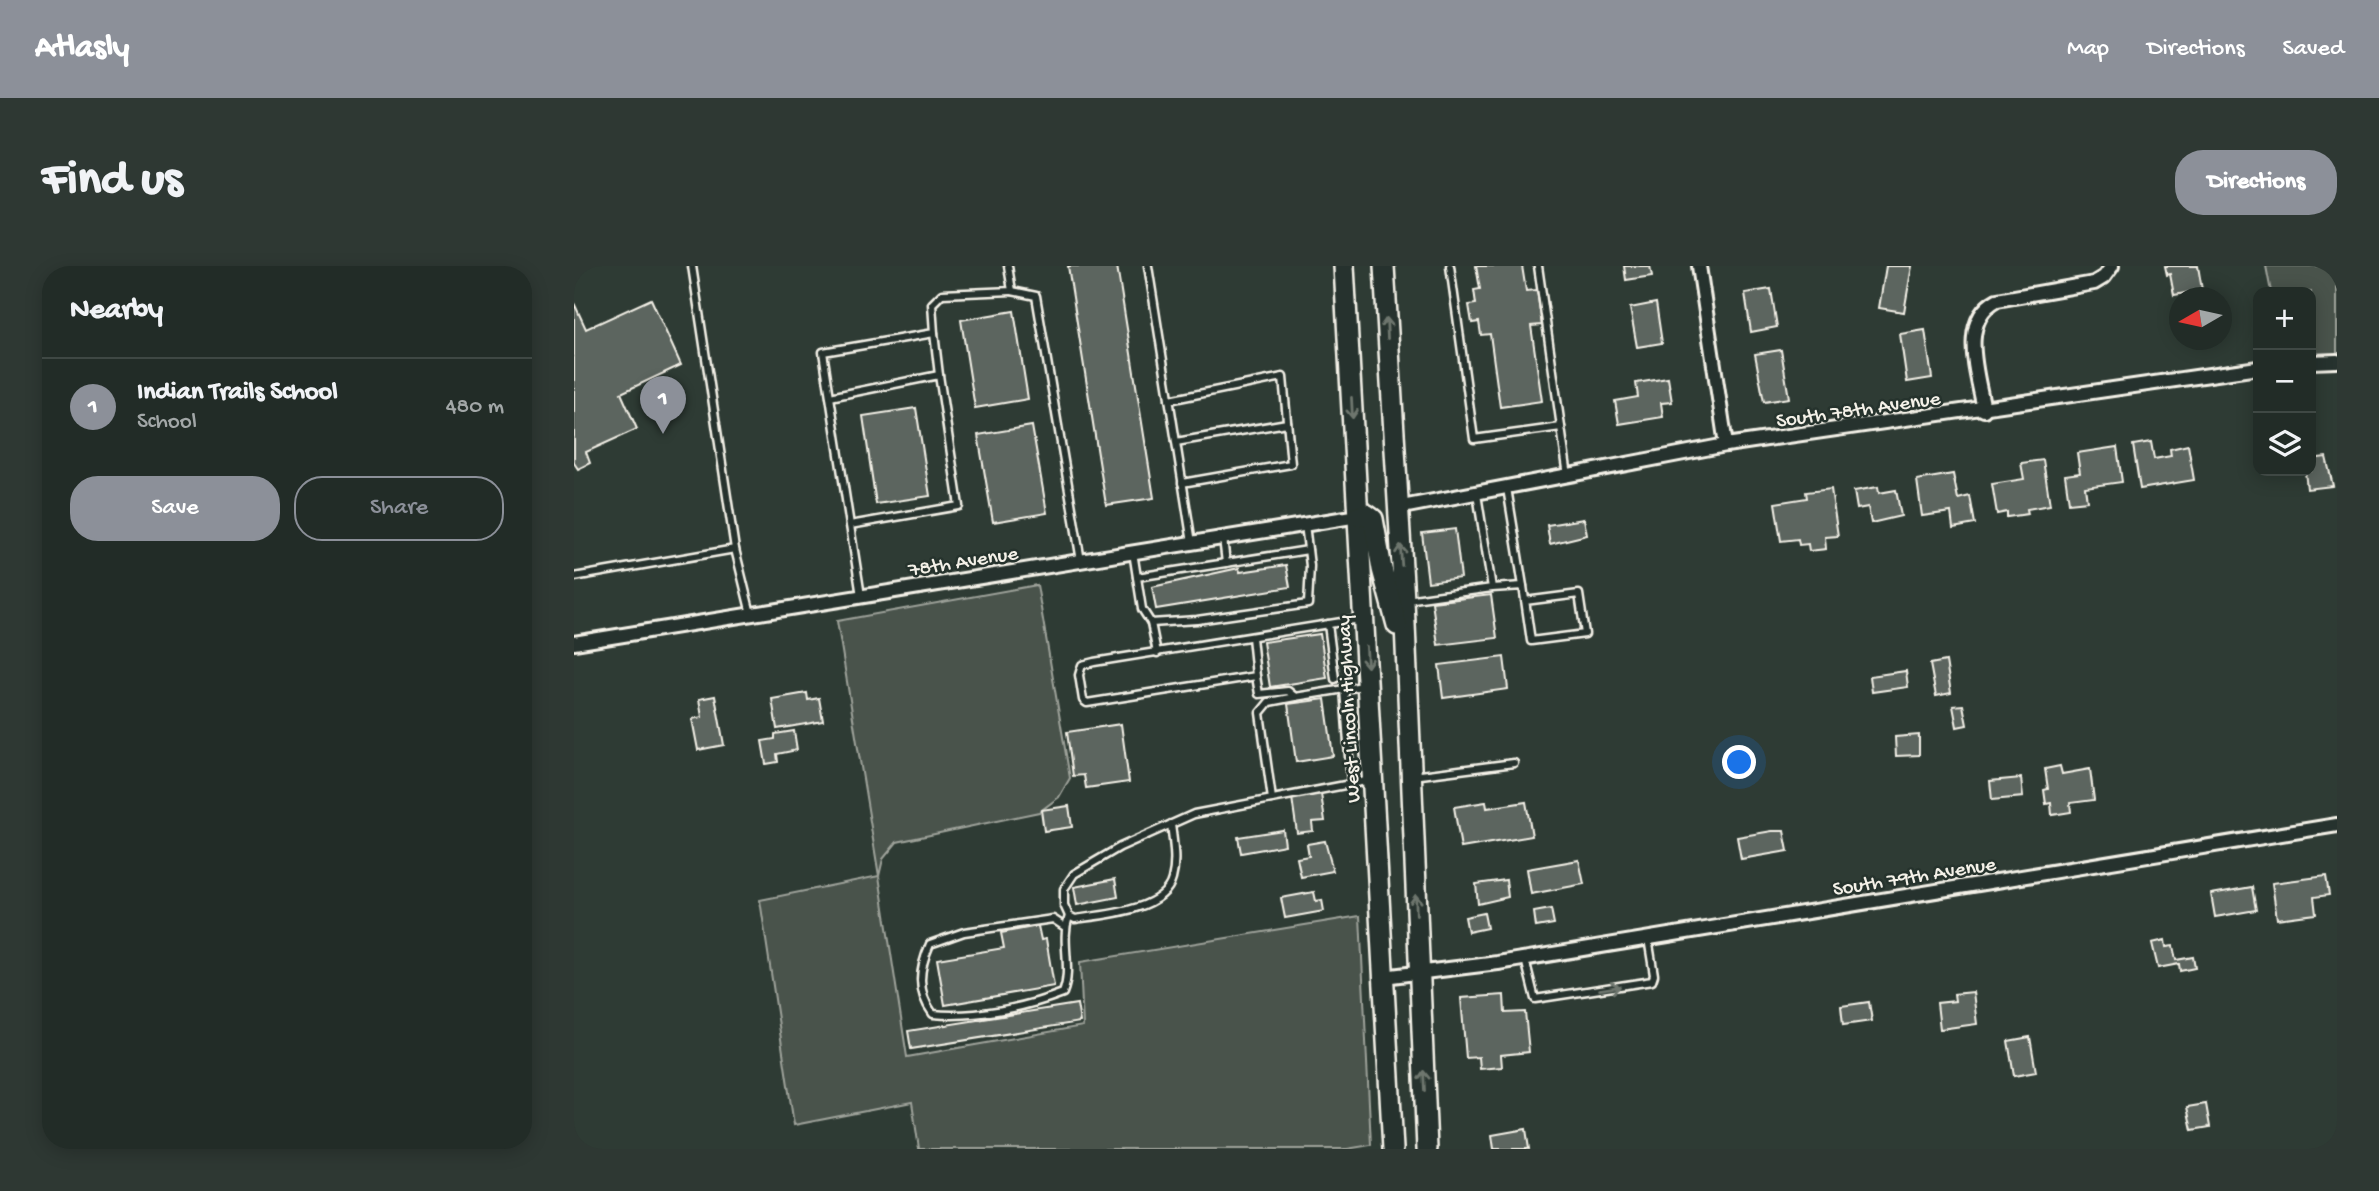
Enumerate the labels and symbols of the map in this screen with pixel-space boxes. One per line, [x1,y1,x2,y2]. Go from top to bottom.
north arrow [2169,287,2232,350]
one-way arrow [1380,317,1393,340]
pin: 1 [640,376,686,434]
street label: South 78th Avenue [1775,387,1943,435]
one-way arrow [1346,396,1359,418]
street label: 78th Avenue [906,542,1021,585]
one-way arrow [1394,544,1407,567]
street label: West Lincoln Highway [1333,614,1368,803]
one-way arrow [1361,646,1374,668]
your location [1722,745,1756,779]
street label: South 79th Avenue [1831,853,1999,904]
one-way arrow [1410,894,1423,917]
one-way arrow [1598,981,1621,994]
one-way arrow [1417,1070,1430,1093]

